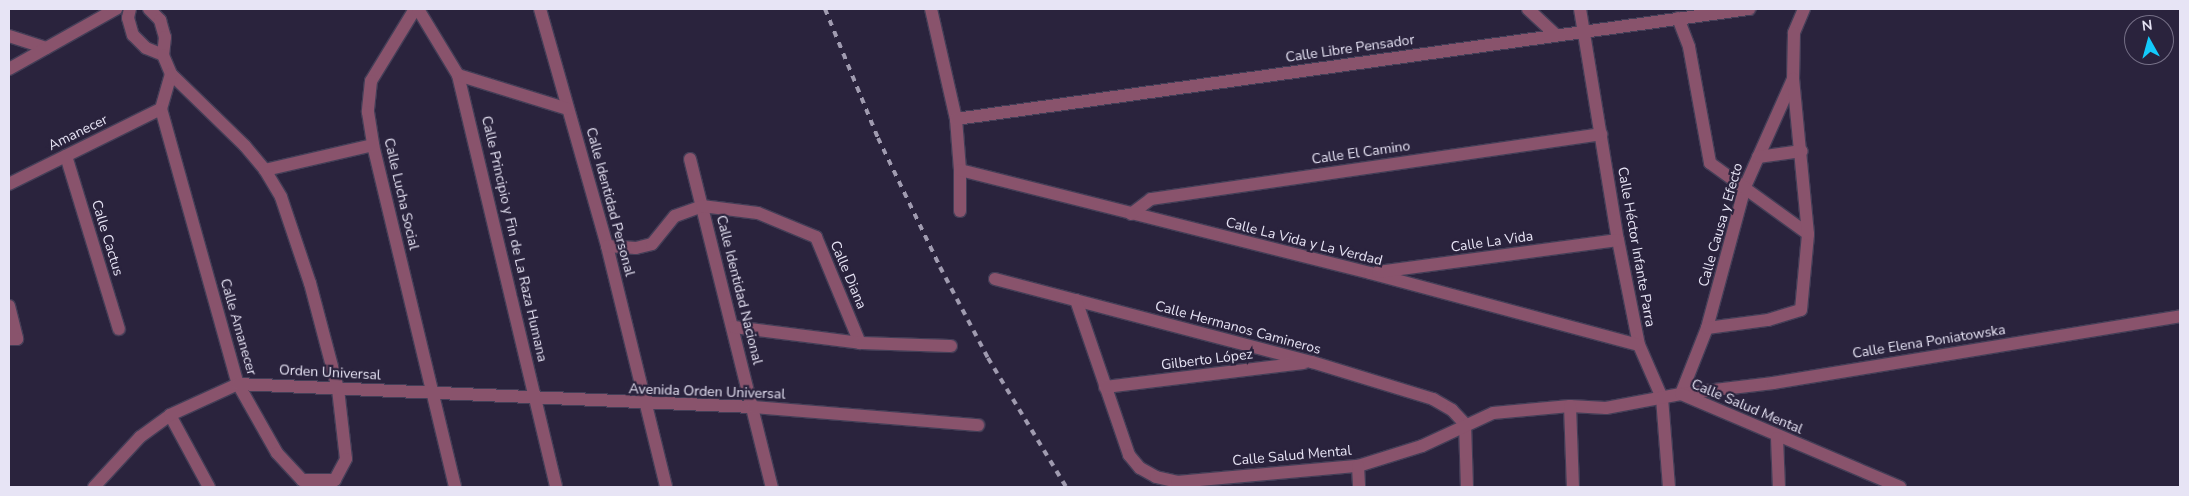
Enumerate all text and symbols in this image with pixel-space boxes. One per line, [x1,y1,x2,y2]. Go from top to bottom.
north arrow [2124,15,2174,65]
text: N [2141,16,2154,36]
street label: Calle Libre Pensador [1285,32,1415,66]
street label: Amanecer [46,111,110,155]
street label: Calle Principio y Fin de La Raza Humana [477,114,551,364]
street label: Calle Identidad Personal [582,126,638,278]
street label: Calle Lucha Social [380,136,422,252]
street label: Calle El Camino [1311,138,1411,168]
street label: Calle Causa y Efecto [1695,161,1747,289]
street label: Calle Héctor Infante Parra [1614,166,1658,328]
street label: Calle Cactus [87,198,127,278]
street label: Calle Identidad Nacional [712,214,766,366]
street label: Calle La Vida y La Verdad [1224,214,1384,270]
street label: Calle La Vida [1450,228,1534,256]
street label: Calle Diana [826,238,870,312]
street label: Calle Amanecer [216,277,260,377]
street label: Calle Hermanos Camineros [1153,298,1323,358]
street label: Calle Elena Poniatowska [1851,322,2007,362]
street label: Gilberto López [1160,346,1254,374]
street label: Orden Universal [279,362,381,384]
street label: Calle Salud Mental [1689,376,1805,438]
street label: Avenida Orden Universal [628,381,786,403]
street label: Calle Salud Mental [1232,442,1352,470]

